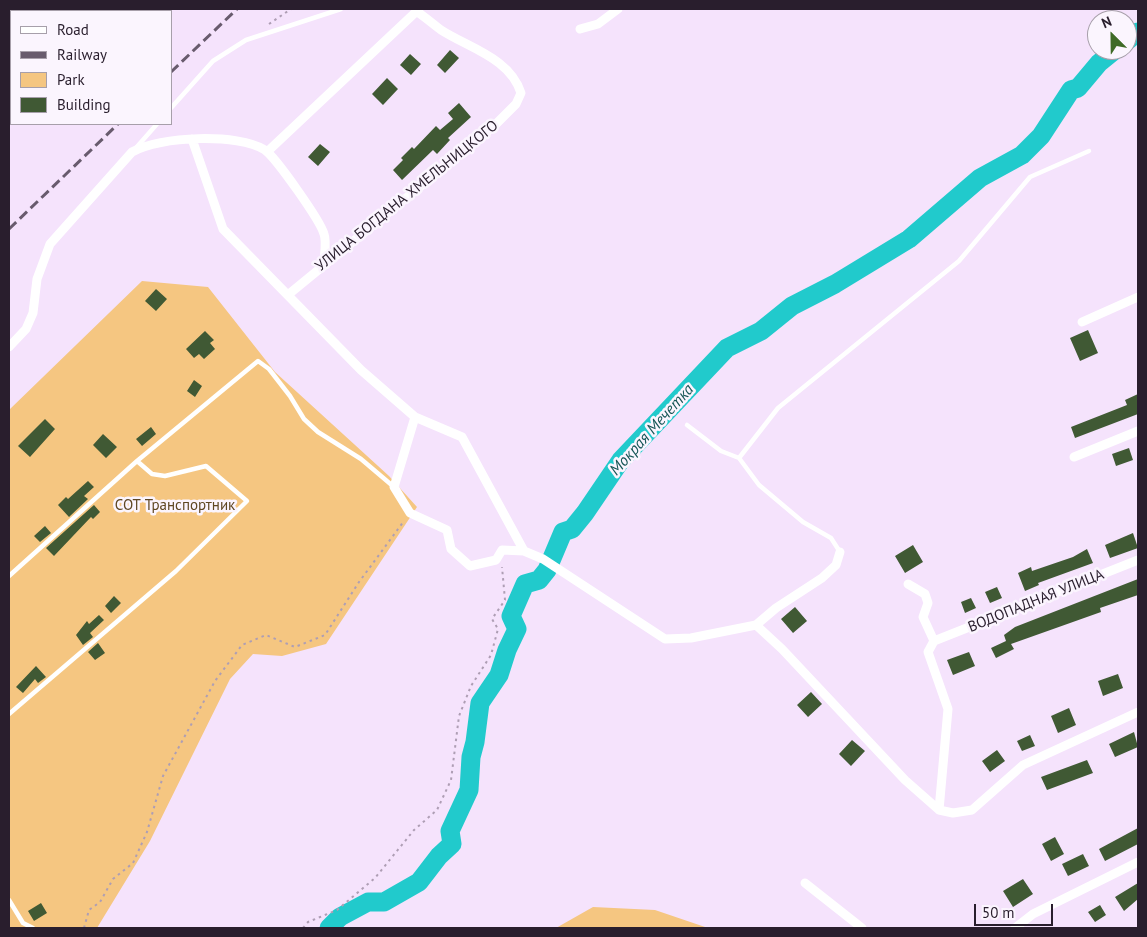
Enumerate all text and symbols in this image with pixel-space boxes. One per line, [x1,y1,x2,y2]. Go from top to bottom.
legend [10,10,172,125]
north arrow [1087,10,1137,60]
text: N [1099,12,1114,32]
text: Road [57,20,89,39]
text: Railway [57,45,107,64]
text: Park [57,70,85,89]
text: Building [57,95,111,114]
street label: УЛИЦА БОГДАНА ХМЕЛЬНИЦКОГО [312,117,502,275]
water label: Мокрая Мечетка [606,380,698,480]
park label: СОТ Транспортник [115,497,235,515]
street label: ВОДОПАДНАЯ УЛИЦА [965,566,1107,636]
scale bar [977,894,1056,926]
text: 50 m [982,903,1015,922]

